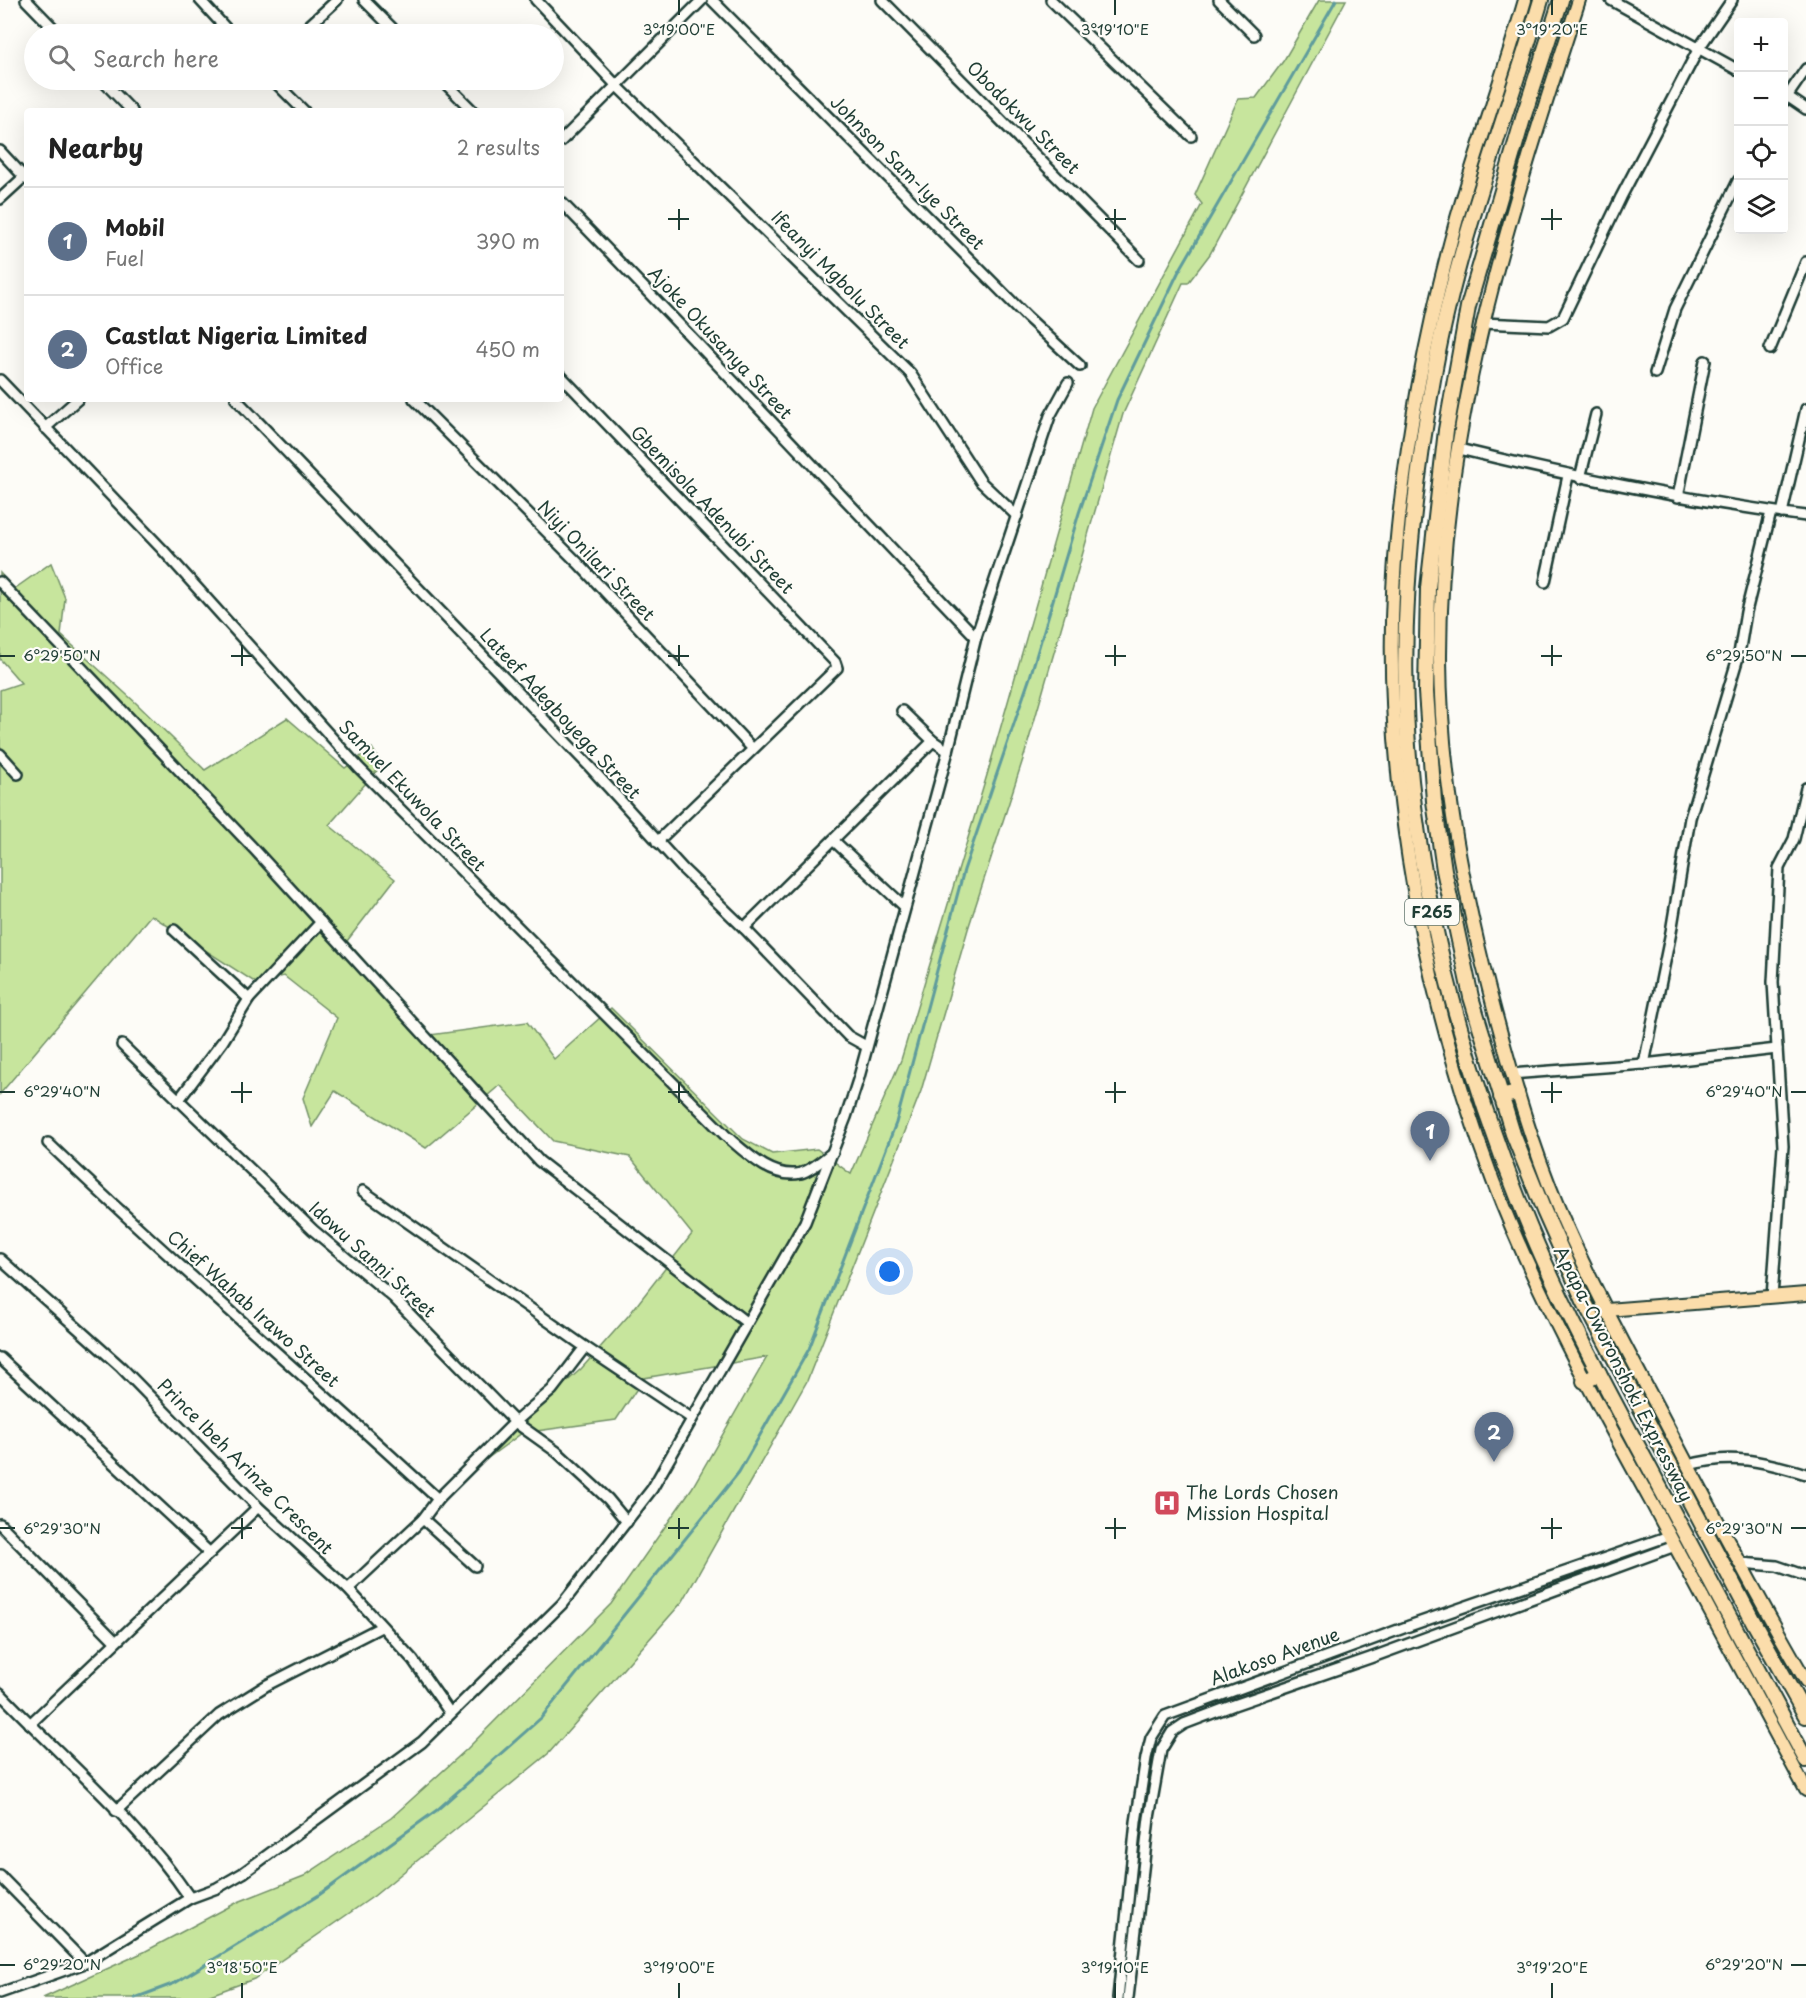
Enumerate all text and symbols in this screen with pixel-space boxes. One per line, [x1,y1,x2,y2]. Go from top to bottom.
text: 3°19'00"E [643,17,715,40]
text: 3°19'10"E [1081,17,1149,40]
text: 3°19'20"E [1516,17,1588,40]
map controls [1734,18,1788,234]
button: + [1734,18,1788,72]
search box [24,24,564,90]
icon: search [45,41,78,74]
text: Search here [93,41,219,74]
street label: Obodokwu Street [961,54,1087,180]
button: − [1734,72,1788,126]
street label: Johnson Sam-Iye Street [825,88,992,255]
button: locate [1734,126,1788,180]
text: Nearby [48,128,143,167]
text: 2 results [457,132,540,162]
button: layers [1734,180,1788,234]
street label: Ifeanyi Mgbolu Street [766,204,916,354]
text: Mobil [105,210,165,243]
text: 1 [63,226,72,256]
text: 390 m [476,226,540,256]
text: Fuel [105,243,144,273]
street label: Ajoke Okusanya Street [643,259,799,425]
text: Castlat Nigeria Limited [105,318,367,351]
text: 2 [60,334,75,364]
text: 450 m [475,334,540,364]
text: Office [105,351,163,381]
street label: Gbemisola Adenubi Street [625,419,801,599]
street label: Niyi Onilari Street [532,494,662,626]
street label: Lateef Adegboyega Street [474,621,648,805]
text: 6°29'50"N [23,643,101,666]
text: 6°29'50"N [1705,643,1783,666]
street label: Samuel Ekuwola Street [333,713,493,877]
road number: F265 [1405,899,1459,925]
text: 6°29'40"N [23,1079,101,1102]
text: 6°29'40"N [1705,1079,1783,1102]
pin: 1 [1410,1112,1450,1161]
street label: Idowu Sanni Street [303,1194,443,1323]
street label: Chief Wahab Irawo Street [162,1223,346,1393]
street label: Apapa-Oworonshoki Expressway [1548,1241,1701,1506]
your location [875,1257,904,1286]
street label: Prince Ibeh Arinze Crescent [152,1372,340,1560]
pin: 2 [1474,1412,1514,1462]
place label: The Lords Chosen Mission Hospital [1186,1478,1339,1526]
hospital icon: The Lords Chosen Mission Hospital [1152,1488,1182,1518]
text: 6°29'30"N [23,1516,101,1539]
text: 6°29'30"N [1705,1516,1783,1539]
street label: Alakoso Avenue [1206,1620,1343,1691]
text: 6°29'20"N [23,1952,101,1975]
text: 6°29'20"N [1705,1952,1783,1975]
text: 3°18'50"E [206,1955,278,1978]
text: 3°19'00"E [643,1955,715,1978]
text: 3°19'10"E [1081,1955,1149,1978]
text: 3°19'20"E [1516,1955,1588,1978]

